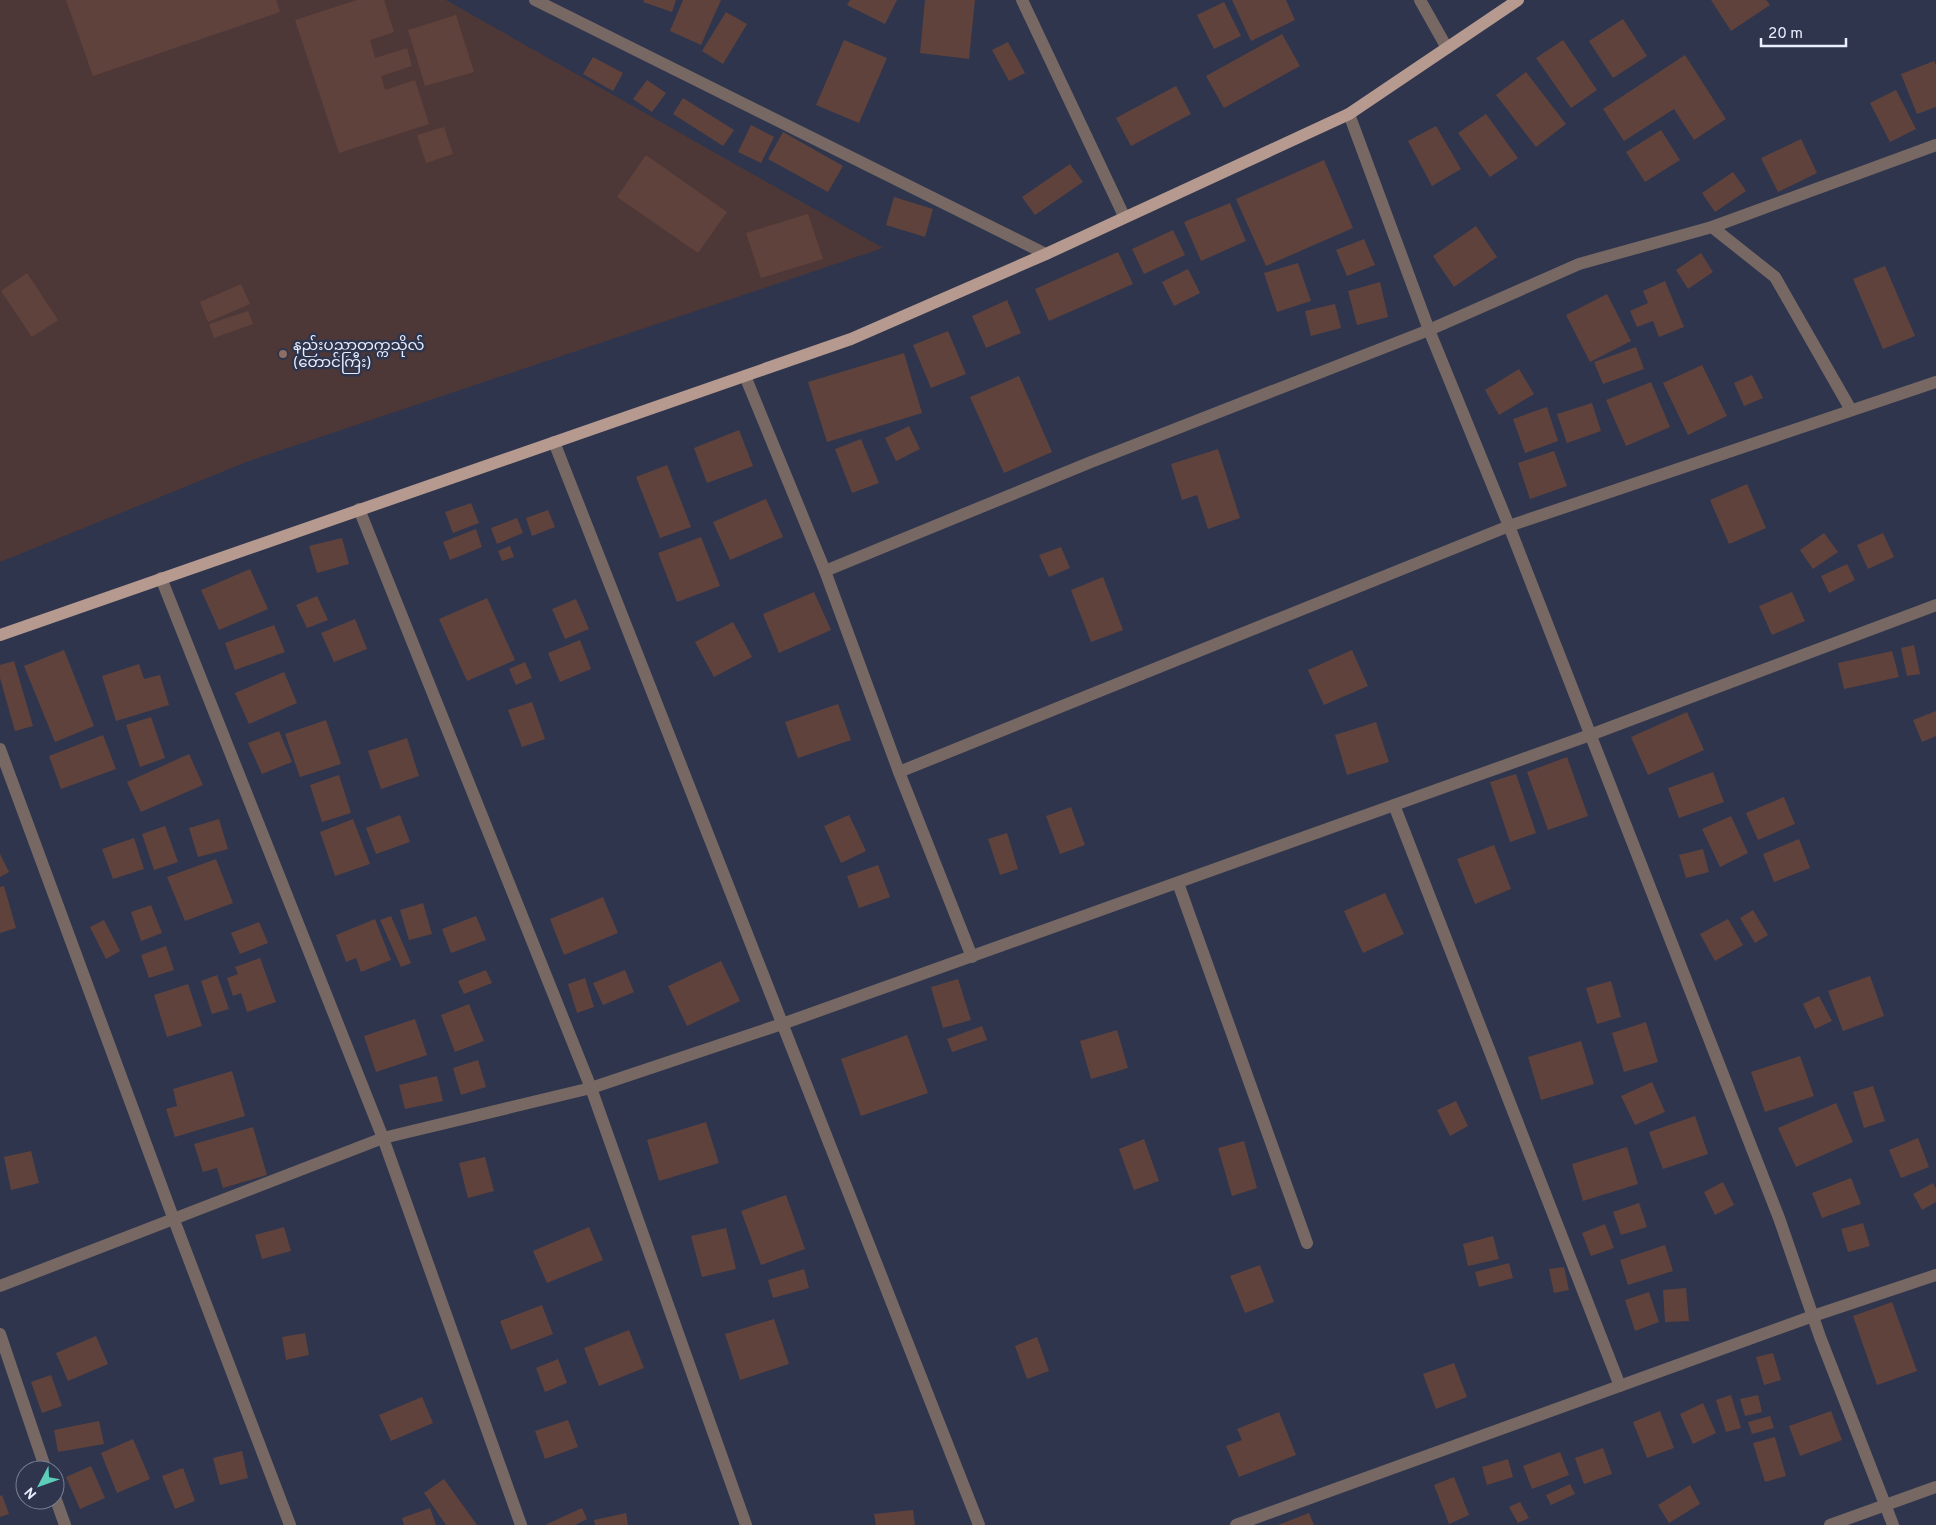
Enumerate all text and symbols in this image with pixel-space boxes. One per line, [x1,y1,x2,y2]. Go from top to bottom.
scale bar [1761,15,1846,47]
text: 20 m [1768,25,1803,44]
place label: နည်းပညာတက္ကသိုလ် (တောင်ကြီး) [293,335,425,374]
marker: နည်းပညာတက္ကသိုလ် (တောင်ကြီး) [277,348,289,360]
north arrow [15,1460,65,1510]
text: N [22,1483,41,1502]

